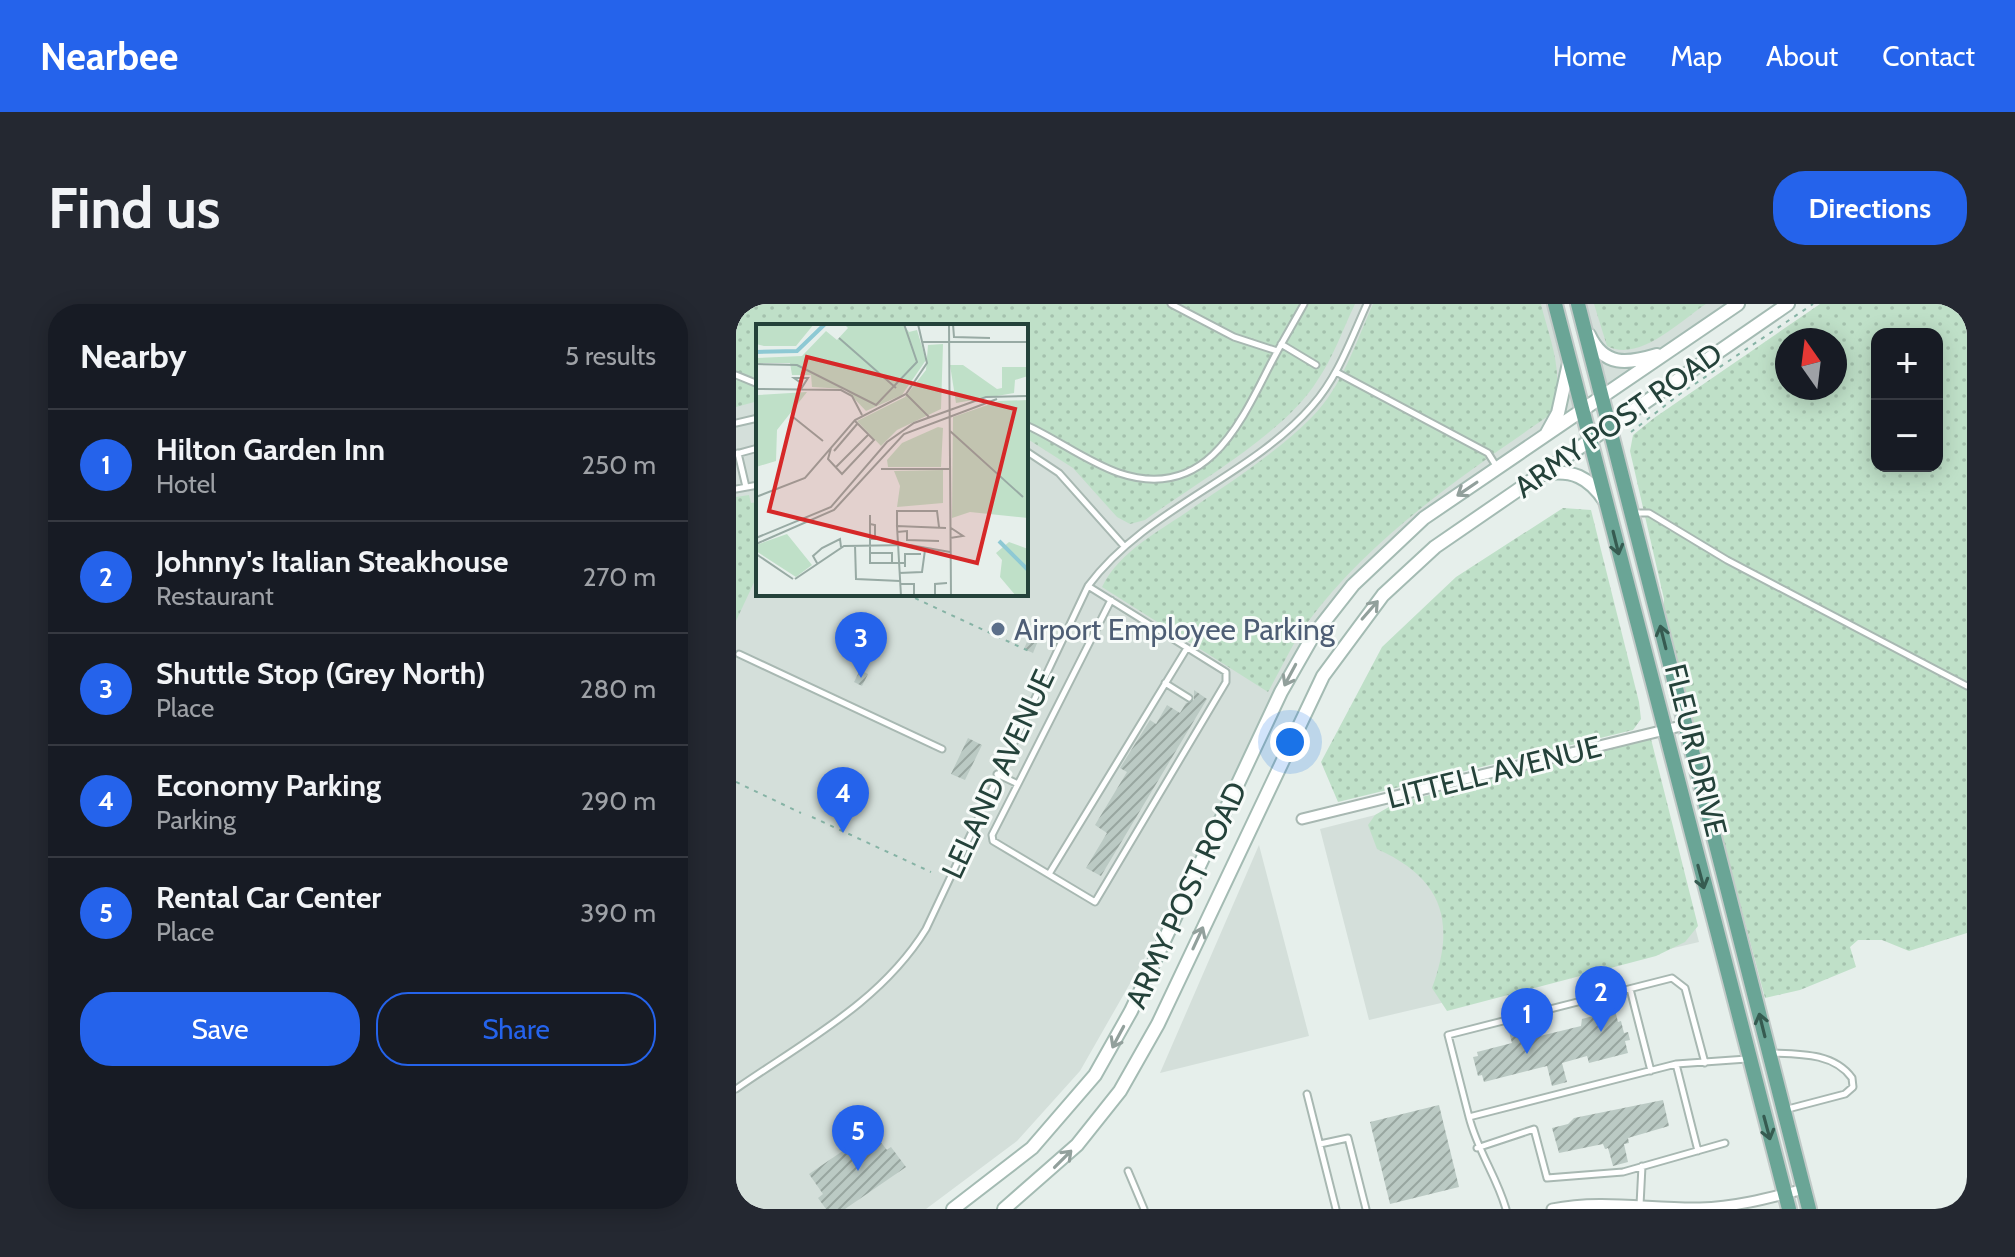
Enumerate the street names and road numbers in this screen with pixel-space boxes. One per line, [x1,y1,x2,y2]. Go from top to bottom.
street label: ARMY POST ROAD [1507,334,1729,506]
street label: FLEUR DRIVE [1657,660,1735,840]
street label: LELAND AVENUE [933,664,1063,884]
street label: LITTELL AVENUE [1383,728,1605,816]
street label: ARMY POST ROAD [1117,776,1255,1014]

